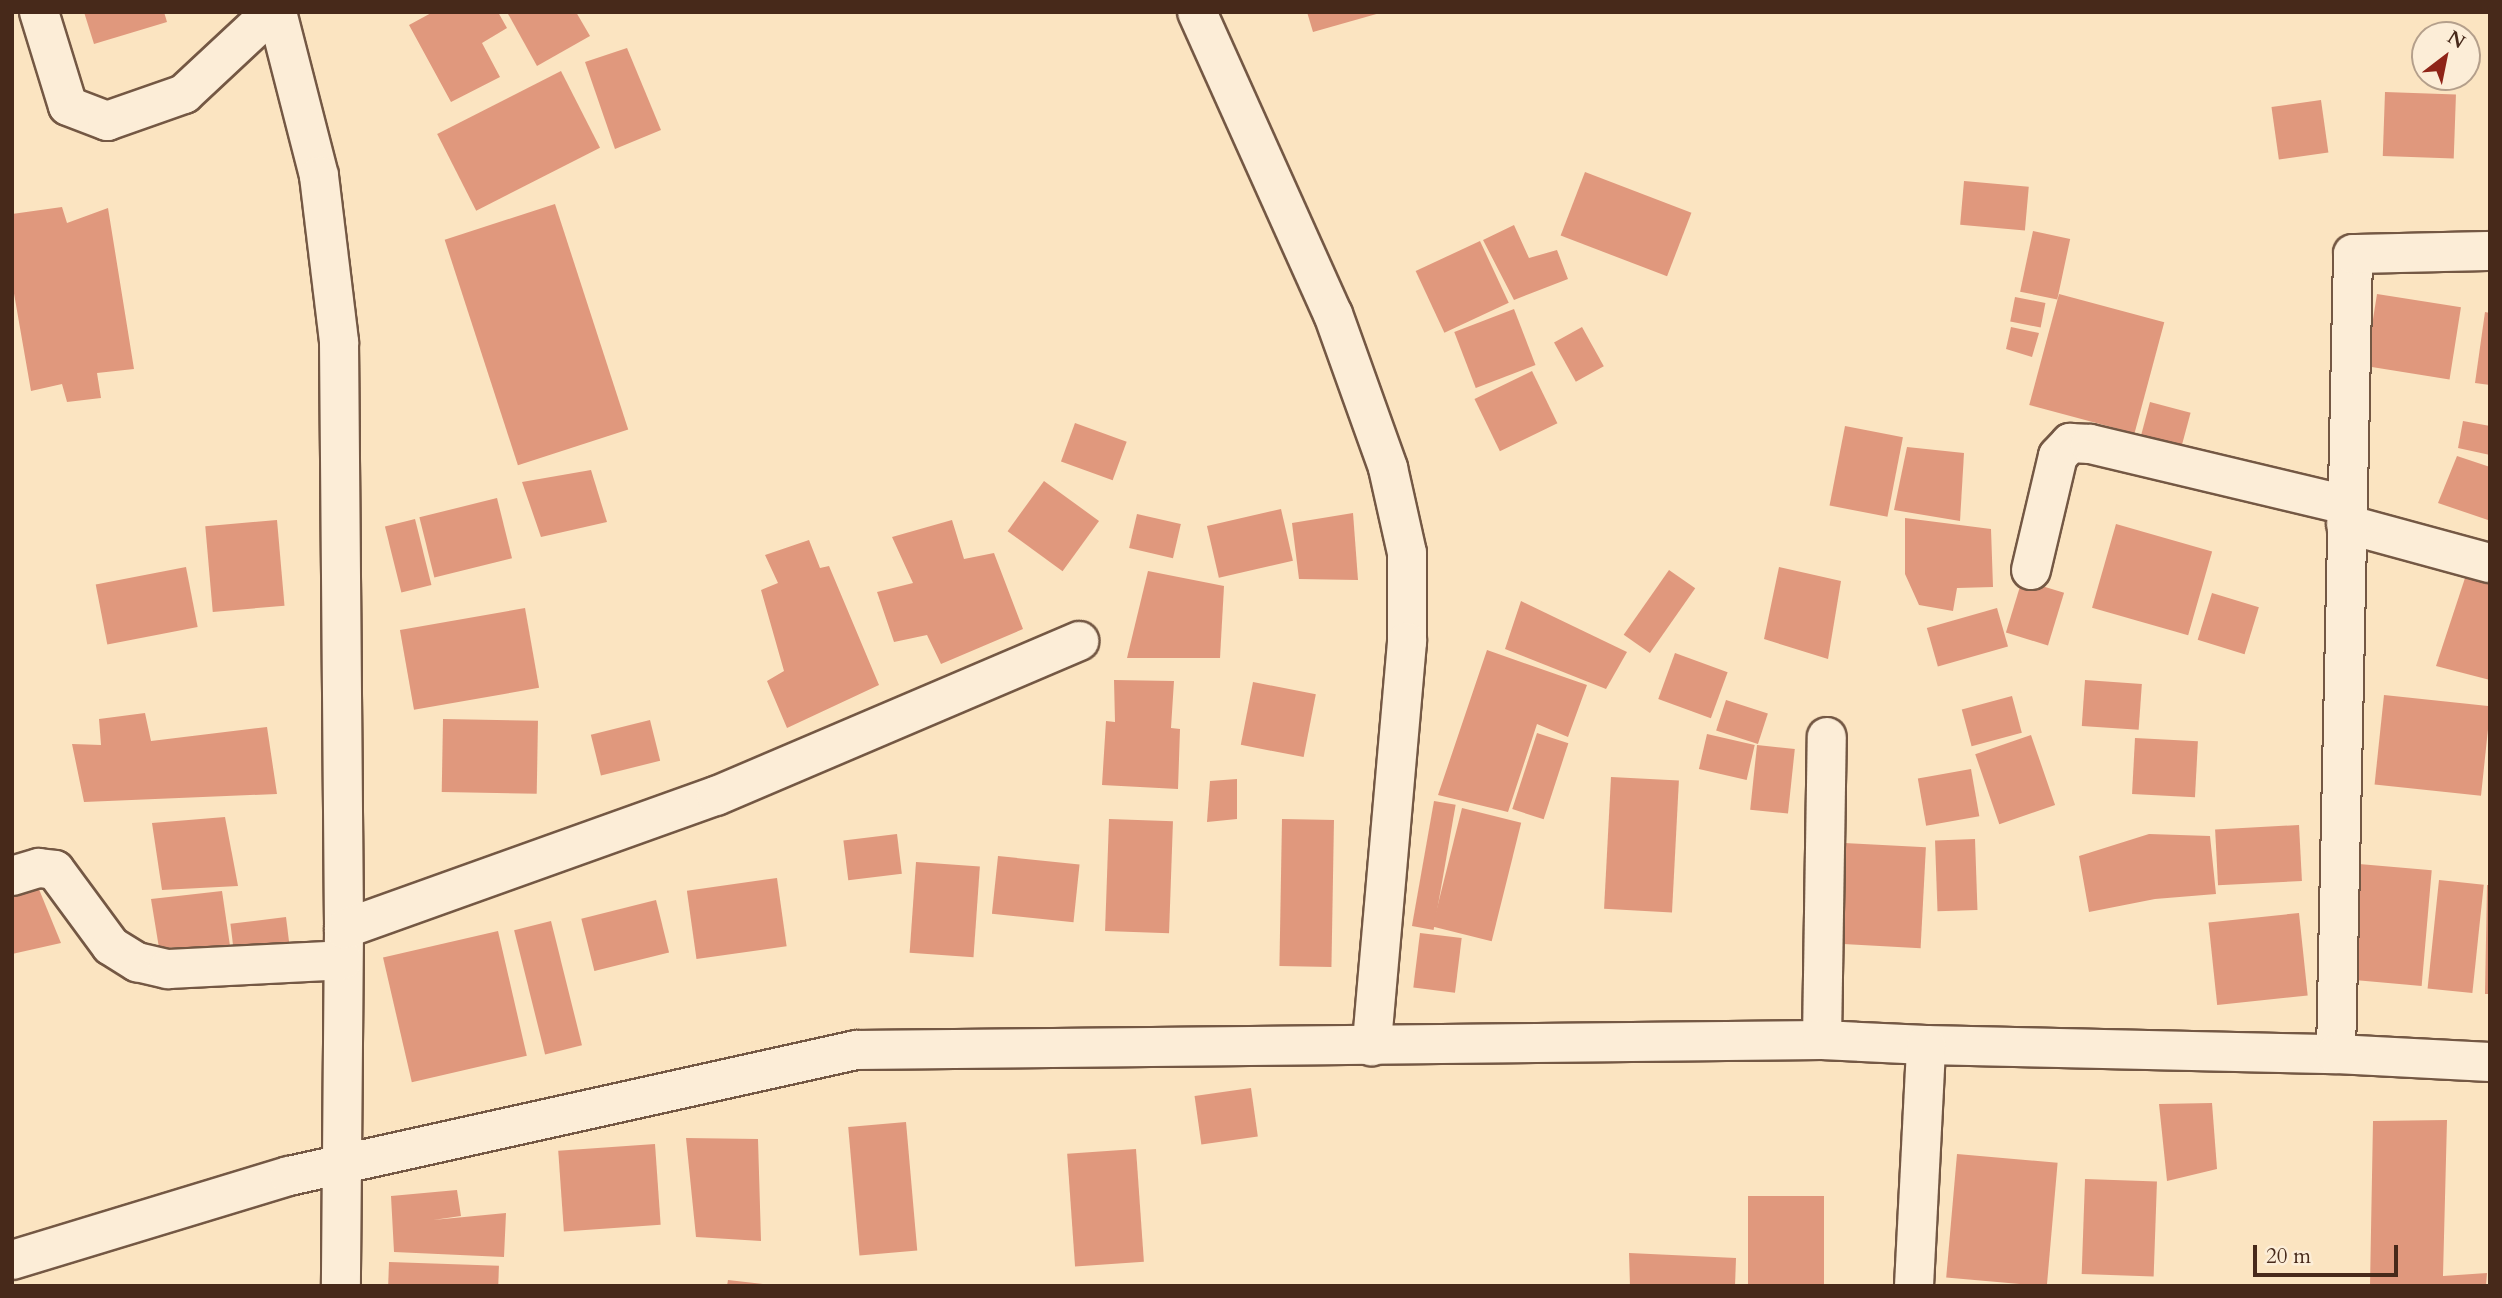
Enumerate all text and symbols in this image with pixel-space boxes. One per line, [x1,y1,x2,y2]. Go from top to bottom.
north arrow [2411,21,2481,91]
text: N [2442,24,2470,55]
scale bar [2257,1232,2402,1276]
text: 20 m [2266,1242,2311,1271]

